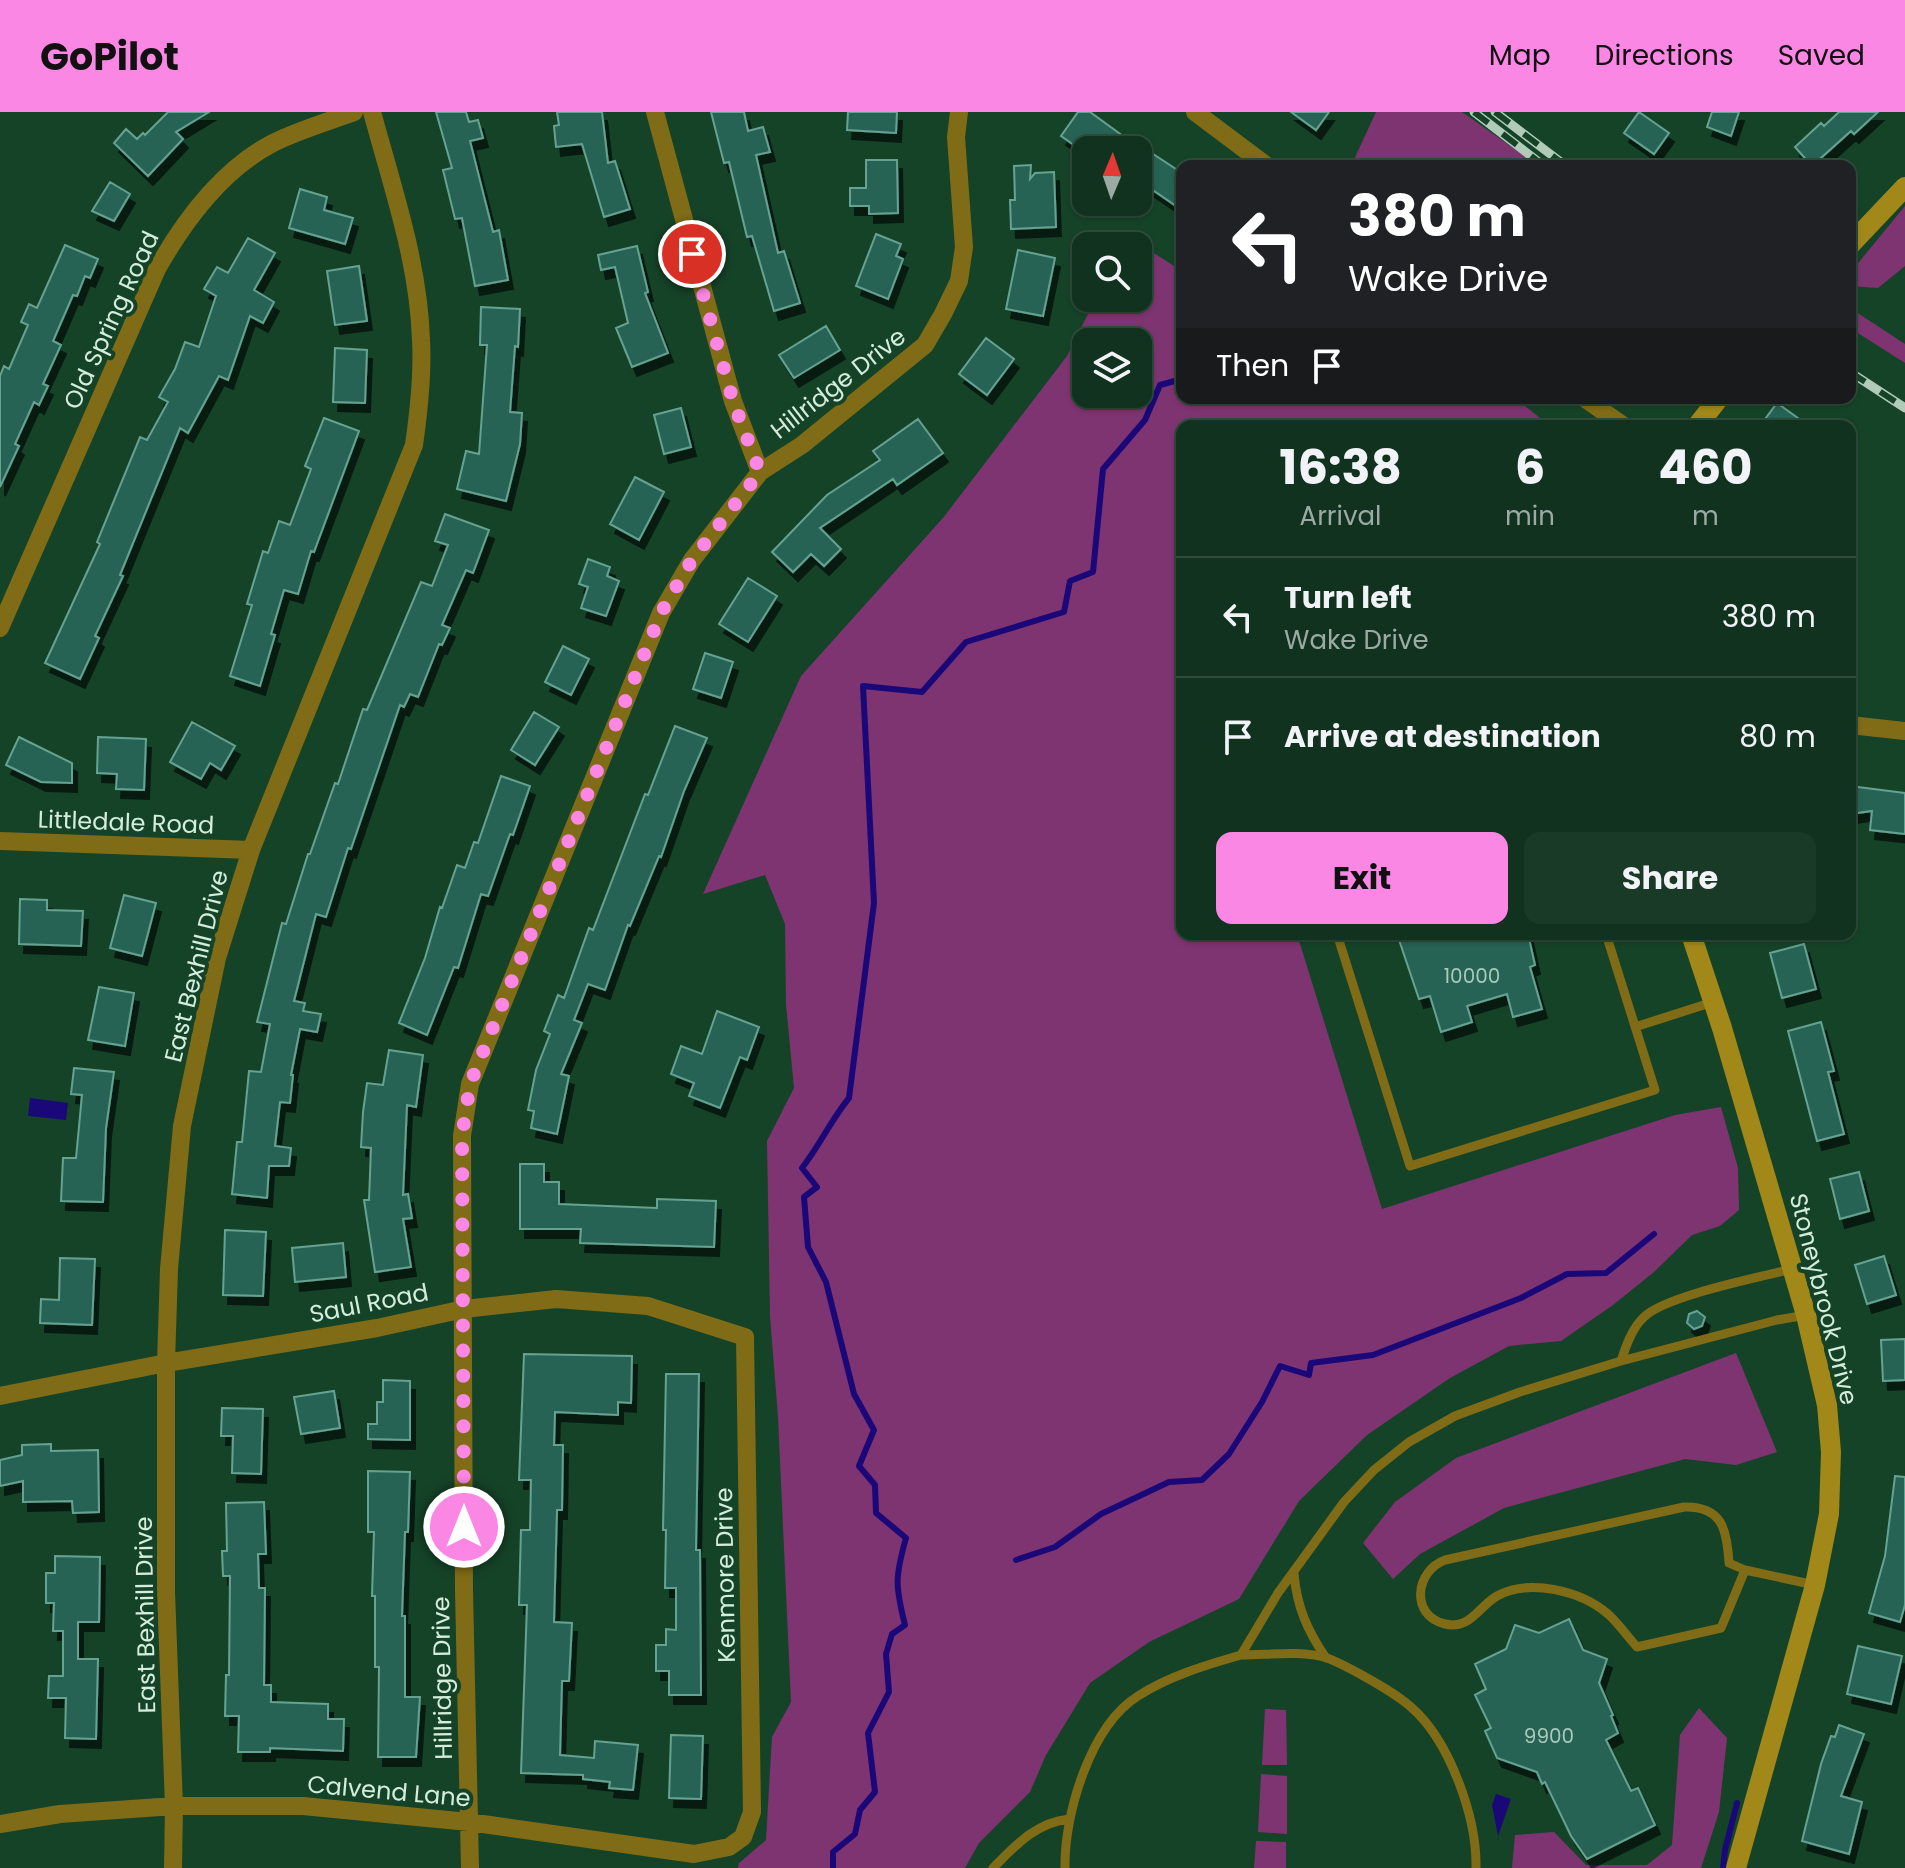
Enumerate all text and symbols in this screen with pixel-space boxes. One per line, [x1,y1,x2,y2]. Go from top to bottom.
text: GoPilot [40,30,179,83]
text: Map [1489,36,1551,75]
text: Directions [1595,36,1734,75]
text: Saved [1778,36,1865,75]
north arrow [1072,136,1152,216]
map controls [1072,136,1152,408]
text: 380 m [1348,177,1526,256]
icon: left [1216,192,1320,296]
pin [658,220,726,288]
street label: Old Spring Road [55,226,167,414]
icon: arrive [670,232,714,276]
button: search [1072,232,1152,312]
text: Wake Drive [1348,253,1548,304]
street label: Hillridge Drive [764,320,912,446]
button: layers [1072,328,1152,408]
text: Then [1216,344,1289,387]
icon: arrive [1305,344,1349,388]
text: 16:38 [1279,434,1402,501]
text: 6 [1515,434,1545,501]
text: 460 [1658,434,1753,501]
text: Arrival [1300,498,1381,534]
text: min [1505,498,1555,534]
text: m [1692,498,1719,534]
text: Turn left [1284,576,1412,619]
icon: left [1216,595,1260,639]
text: 380 m [1722,595,1816,638]
text: Wake Drive [1284,622,1429,658]
icon: arrive [1216,715,1260,759]
text: Arrive at destination [1284,715,1601,758]
text: 80 m [1739,715,1816,758]
street label: Littledale Road [37,802,215,842]
button: Exit [1216,832,1508,924]
button: Share [1524,832,1816,924]
street label: East Bexhill Drive [156,866,236,1066]
house number: 10000 [1444,962,1500,990]
street label: Stoneybrook Drive [1782,1190,1866,1408]
street label: Saul Road [307,1275,431,1331]
position arrow [422,1485,506,1569]
street label: Kenmore Drive [707,1487,743,1663]
street label: East Bexhill Drive [127,1516,163,1714]
street label: Hillridge Drive [424,1596,460,1760]
house number: 9900 [1524,1722,1574,1750]
street label: Calvend Lane [306,1767,472,1815]

